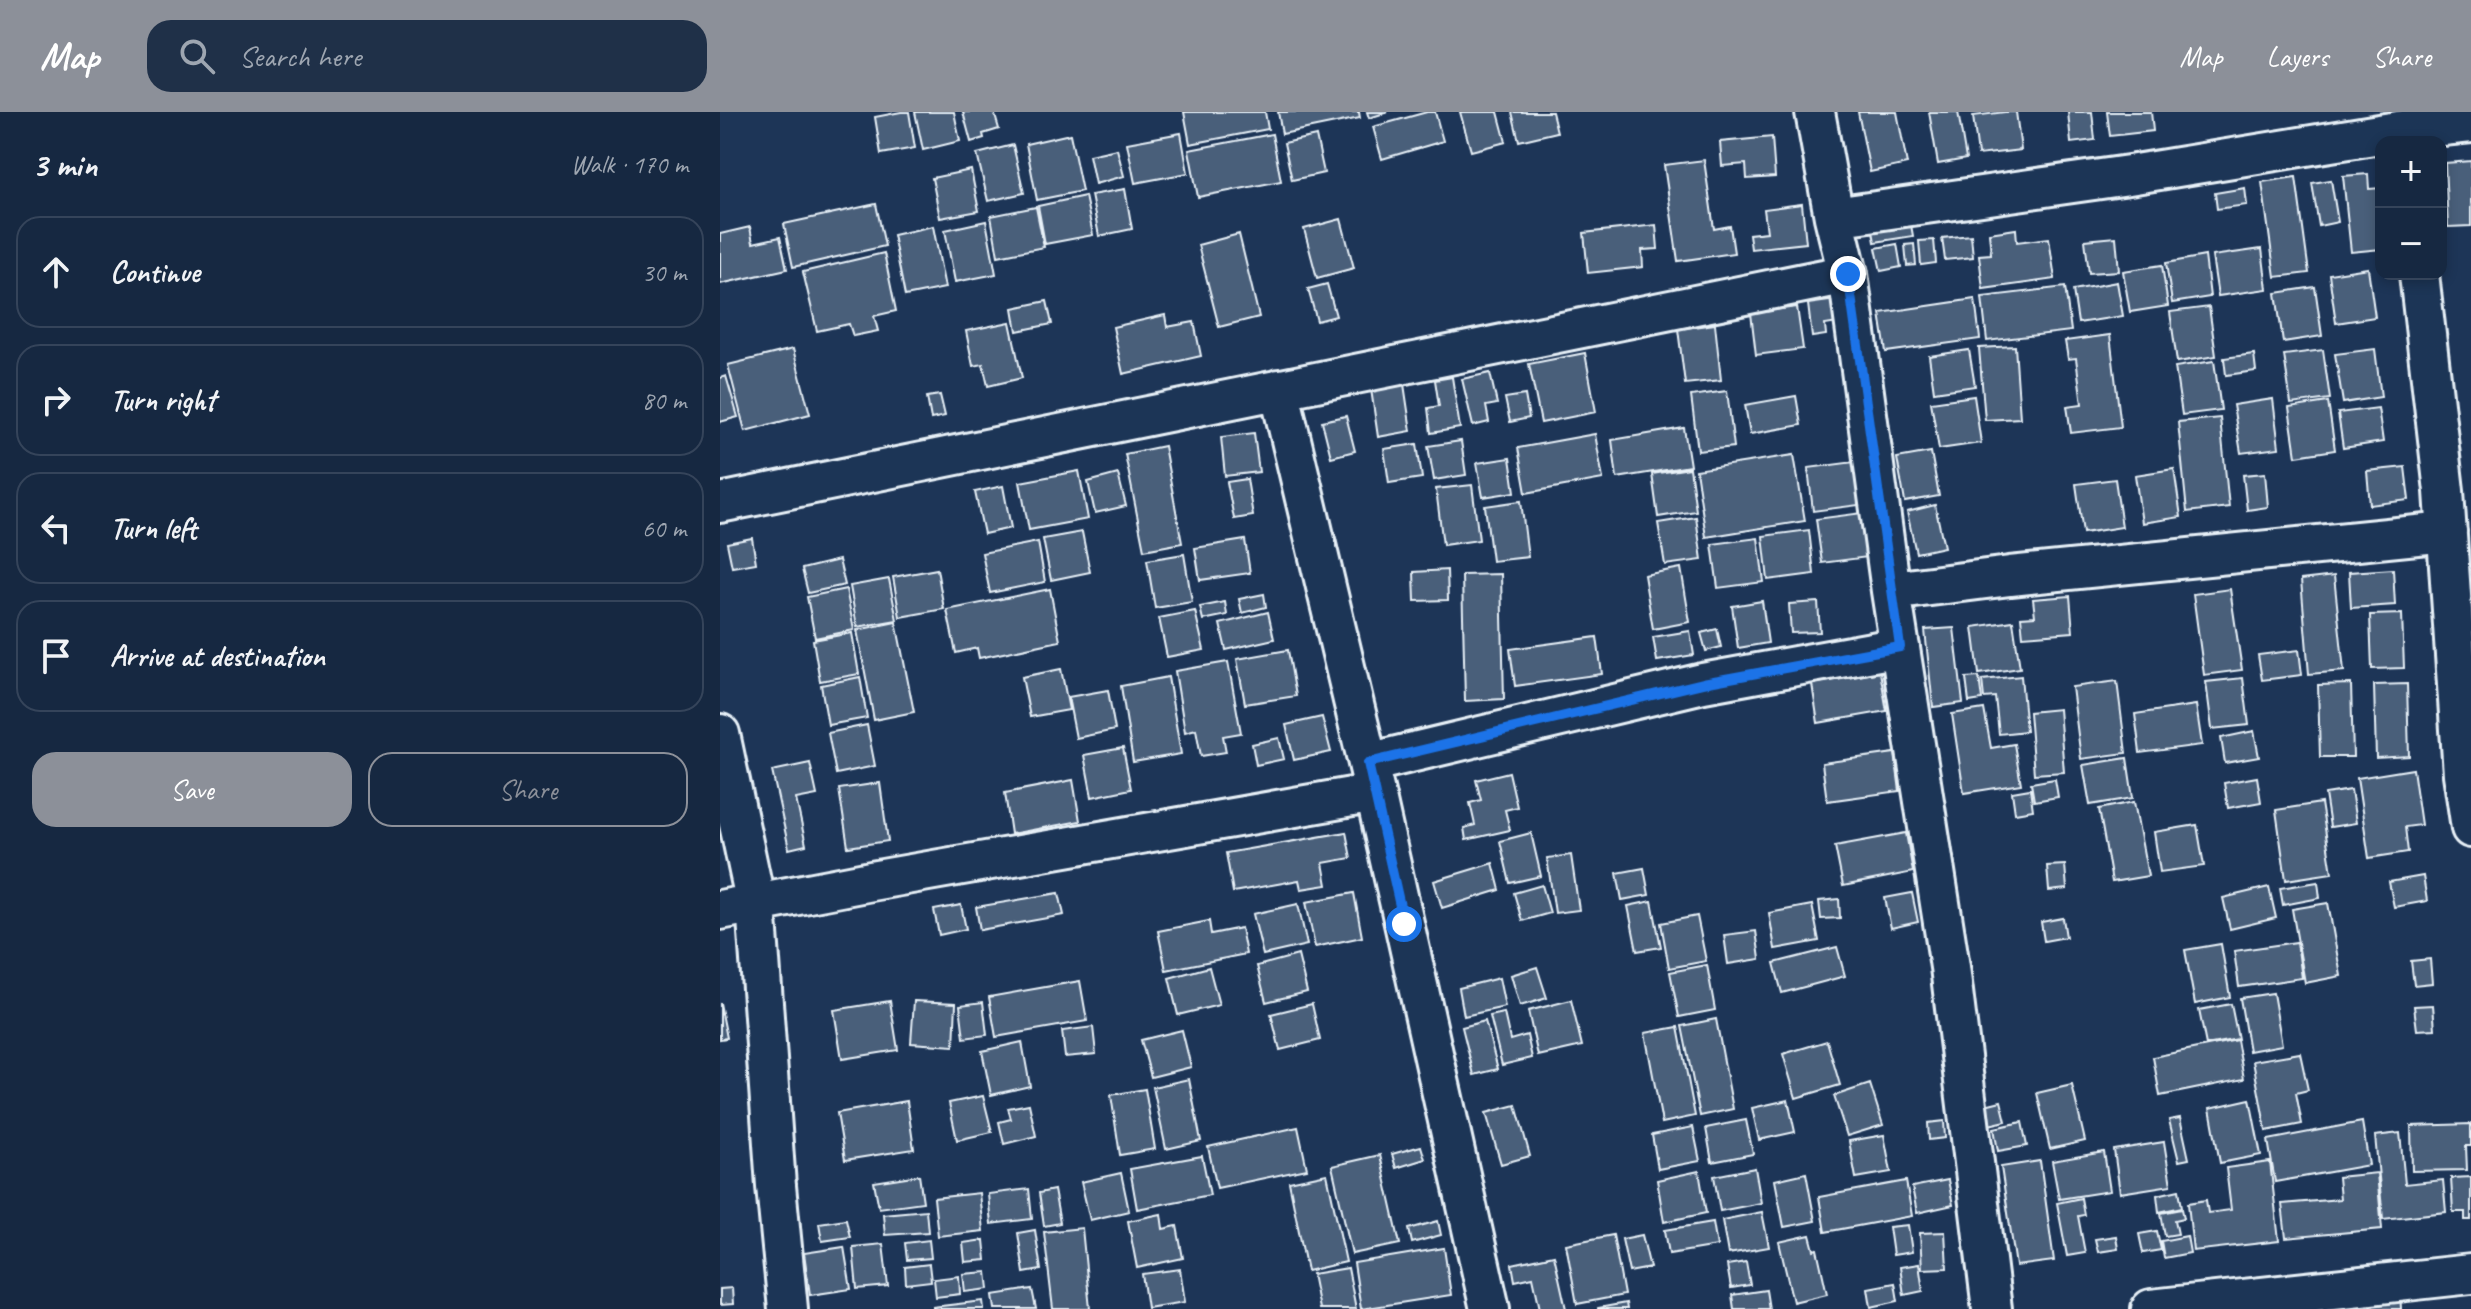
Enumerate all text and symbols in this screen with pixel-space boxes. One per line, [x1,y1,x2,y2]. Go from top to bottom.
search box [147,20,707,92]
text: Map [40,33,99,80]
icon: search [175,34,219,78]
text: Search here [239,37,361,75]
text: Map [2180,39,2223,74]
text: Layers [2267,39,2328,74]
text: Share [2372,39,2431,74]
map controls [2375,136,2447,280]
button: + [2375,136,2447,208]
text: 3 min [32,143,97,186]
text: Walk · 170 m [571,148,688,181]
button: − [2375,208,2447,280]
icon: ahead [34,250,78,294]
text: Continue [110,253,200,291]
text: 30 m [642,256,686,289]
route end [1830,256,1866,292]
icon: right [34,378,78,422]
text: Turn right [110,381,215,419]
text: 80 m [642,384,686,417]
icon: left [34,506,78,550]
text: Turn left [110,509,197,547]
text: 60 m [642,512,686,545]
icon: arrive [34,634,78,678]
text: Arrive at destination [110,637,325,675]
button: Save [32,752,352,827]
button: Share [368,752,688,827]
route start [1386,906,1422,942]

